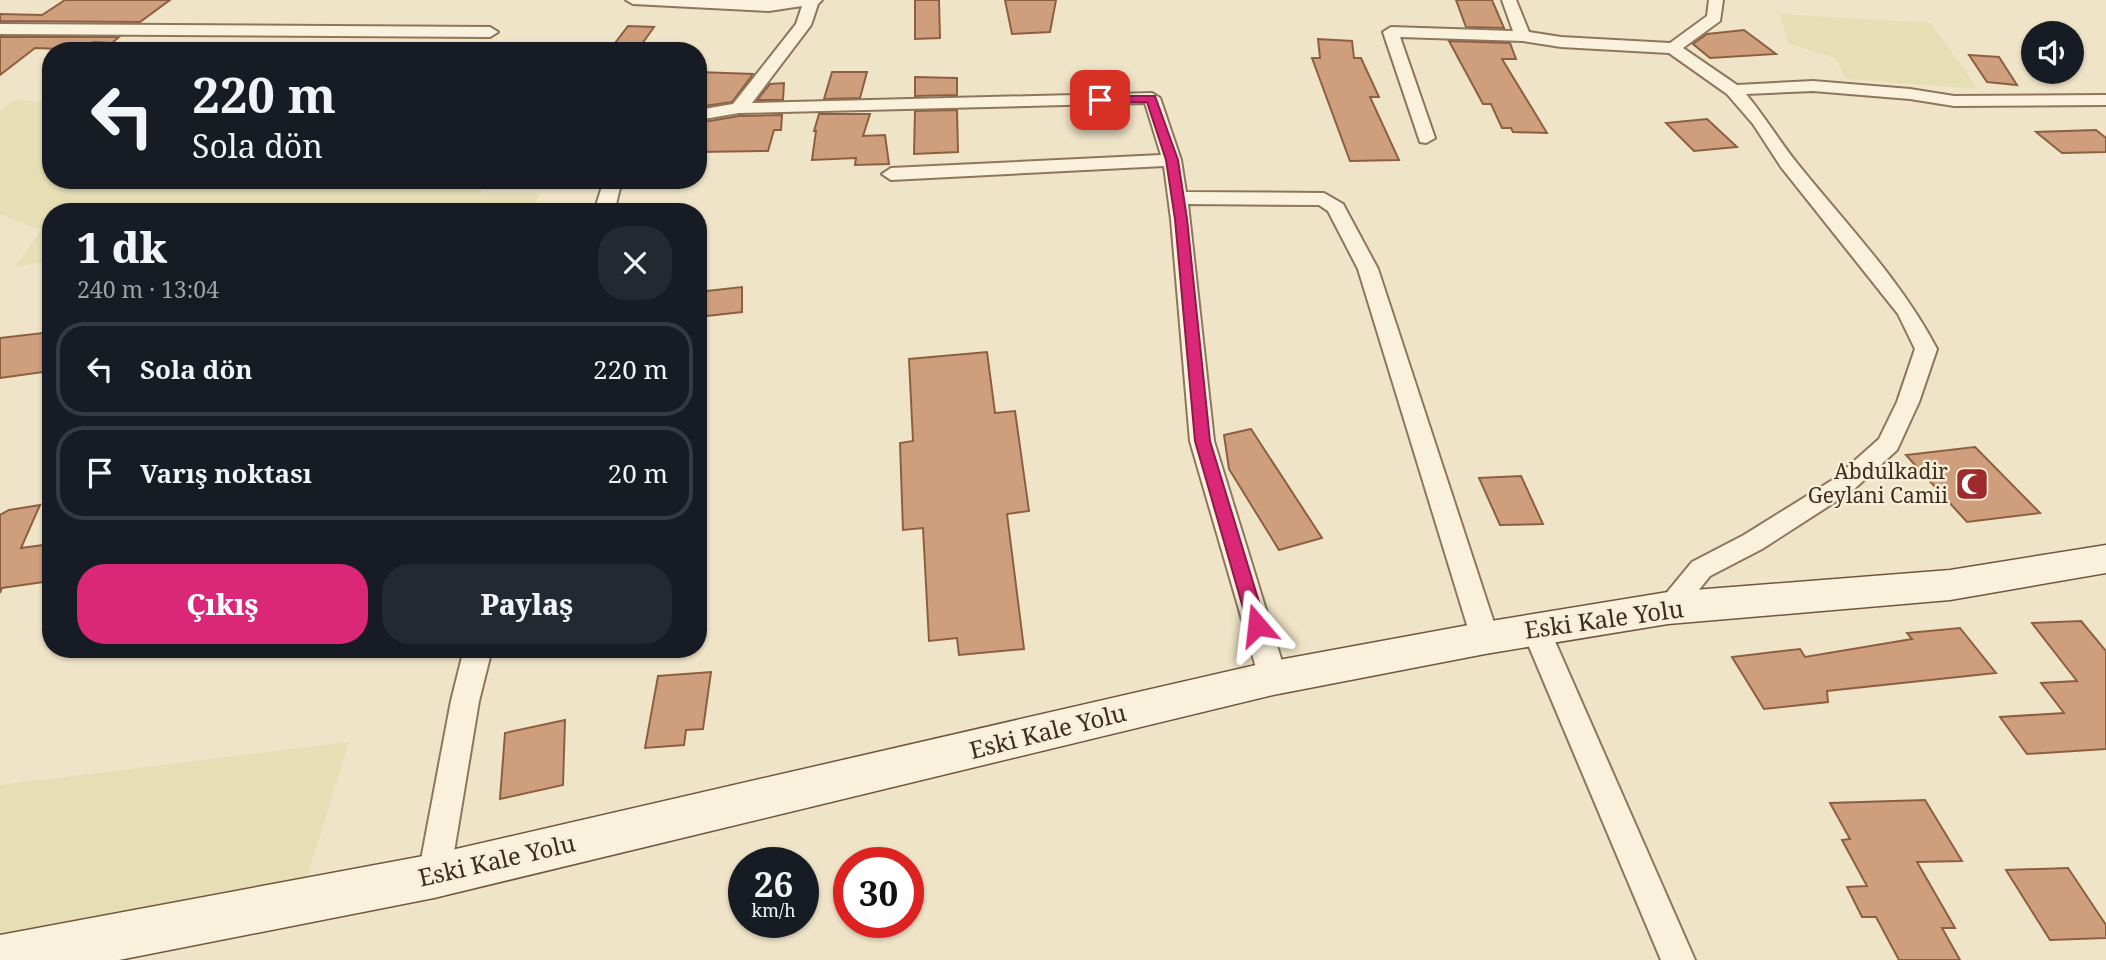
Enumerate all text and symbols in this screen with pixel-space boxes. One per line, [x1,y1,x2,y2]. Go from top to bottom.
map controls [2021,21,2084,84]
button: sound [2021,21,2084,84]
text: 220 m [192,61,336,127]
icon: left [77,70,168,161]
pin [1070,70,1130,130]
icon: arrive [1081,81,1119,119]
text: Sola dön [192,124,323,167]
text: 1 dk [77,218,167,275]
button: close [598,226,672,300]
text: 240 m · 13:04 [77,273,219,305]
icon: left [81,350,119,388]
text: Sola dön [140,351,253,387]
text: 220 m [593,351,668,387]
icon: arrive [81,454,119,492]
text: Varış noktası [140,455,312,491]
text: 20 m [608,455,668,491]
place label: Abdulkadir Geylani Camii [1808,457,1948,509]
mosque icon: Abdulkadir Geylani Camii [1953,465,1991,503]
button: Çıkış [77,564,368,644]
button: Paylaş [382,564,672,644]
position arrow [1220,588,1294,662]
street label: Eski Kale Yolu [1522,591,1686,646]
street label: Eski Kale Yolu [966,695,1129,766]
street label: Eski Kale Yolu [415,825,579,894]
speed limit sign: 30 [833,847,924,938]
text: 26 [754,860,793,907]
text: km/h [751,898,796,922]

